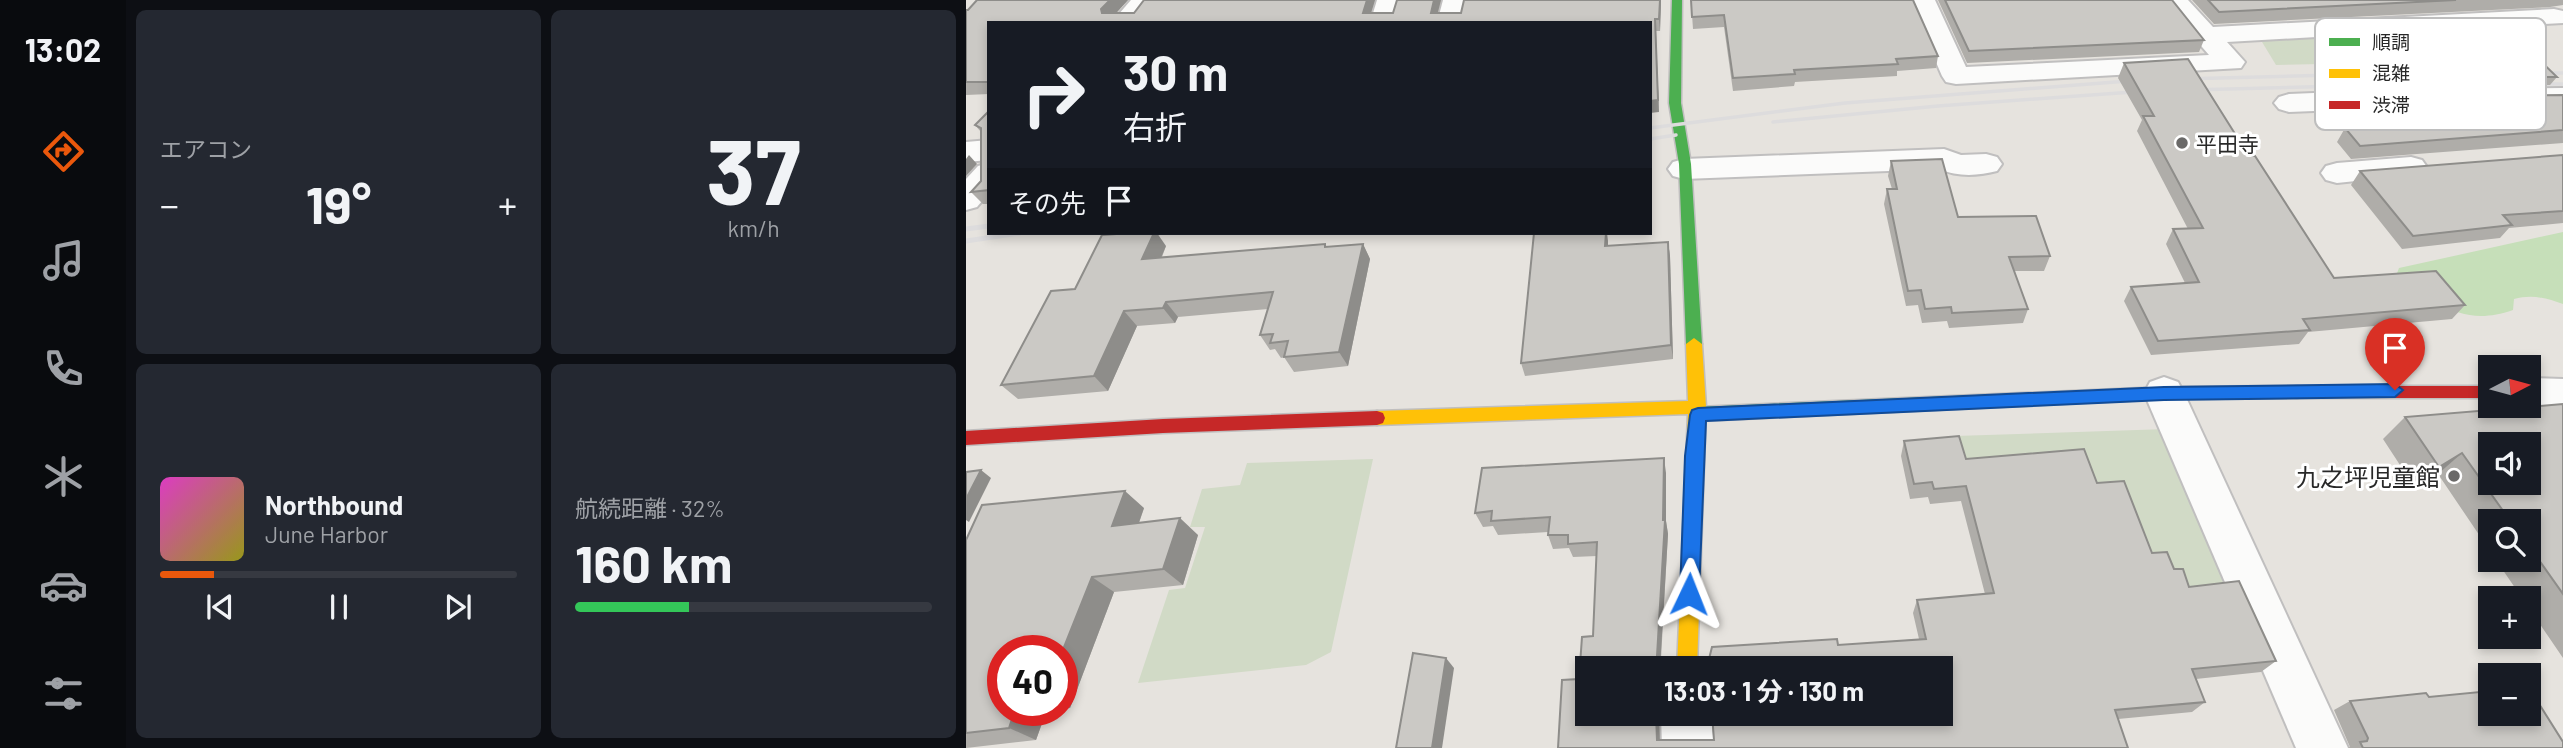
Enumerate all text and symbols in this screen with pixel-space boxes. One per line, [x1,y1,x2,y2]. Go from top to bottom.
legend [2315,18,2546,130]
text: 13:02 [25,30,101,68]
text: 順調 [2372,30,2410,53]
text: 30 m [1123,42,1228,101]
icon: right [1008,49,1099,140]
text: 混雑 [2372,61,2410,84]
text: 渋滞 [2372,93,2410,116]
text: 右折 [1123,107,1187,145]
text: 37 [706,114,801,223]
icon: directions [39,127,88,176]
place label: 平田寺 [2196,131,2259,156]
text: エアコン [160,135,252,163]
marker: 平田寺 [2174,135,2190,151]
text: 19° [306,172,371,234]
text: − [160,181,179,227]
text: + [498,181,517,227]
icon: arrive [1100,182,1138,220]
text: その先 [1008,187,1086,218]
text: km/h [727,214,780,242]
icon: music [39,236,88,285]
pin [2365,318,2425,390]
icon: arrive [2376,329,2414,367]
icon: phone [39,344,88,393]
north arrow [2478,355,2541,418]
map controls [2478,355,2541,726]
button: sound [2478,432,2541,495]
icon: climate [39,452,88,501]
place label: 九之坪児童館 [2296,462,2440,491]
marker: 九之坪児童館 [2446,468,2462,484]
text: Northbound [265,489,403,520]
text: 航続距離 · 32% [575,494,725,522]
button: search [2478,509,2541,572]
text: June Harbor [265,520,388,548]
text: 160 km [575,531,733,593]
position arrow [1652,557,1726,631]
icon: car [39,561,88,610]
button: + [2478,586,2541,649]
icon: previous [201,588,239,626]
icon: pause [320,588,358,626]
icon: next [439,588,477,626]
speed limit sign: 40 [987,635,1078,726]
button: − [2478,663,2541,726]
icon: filters [39,669,88,718]
text: 13:03 · 1 分 · 130 m [1664,675,1864,706]

